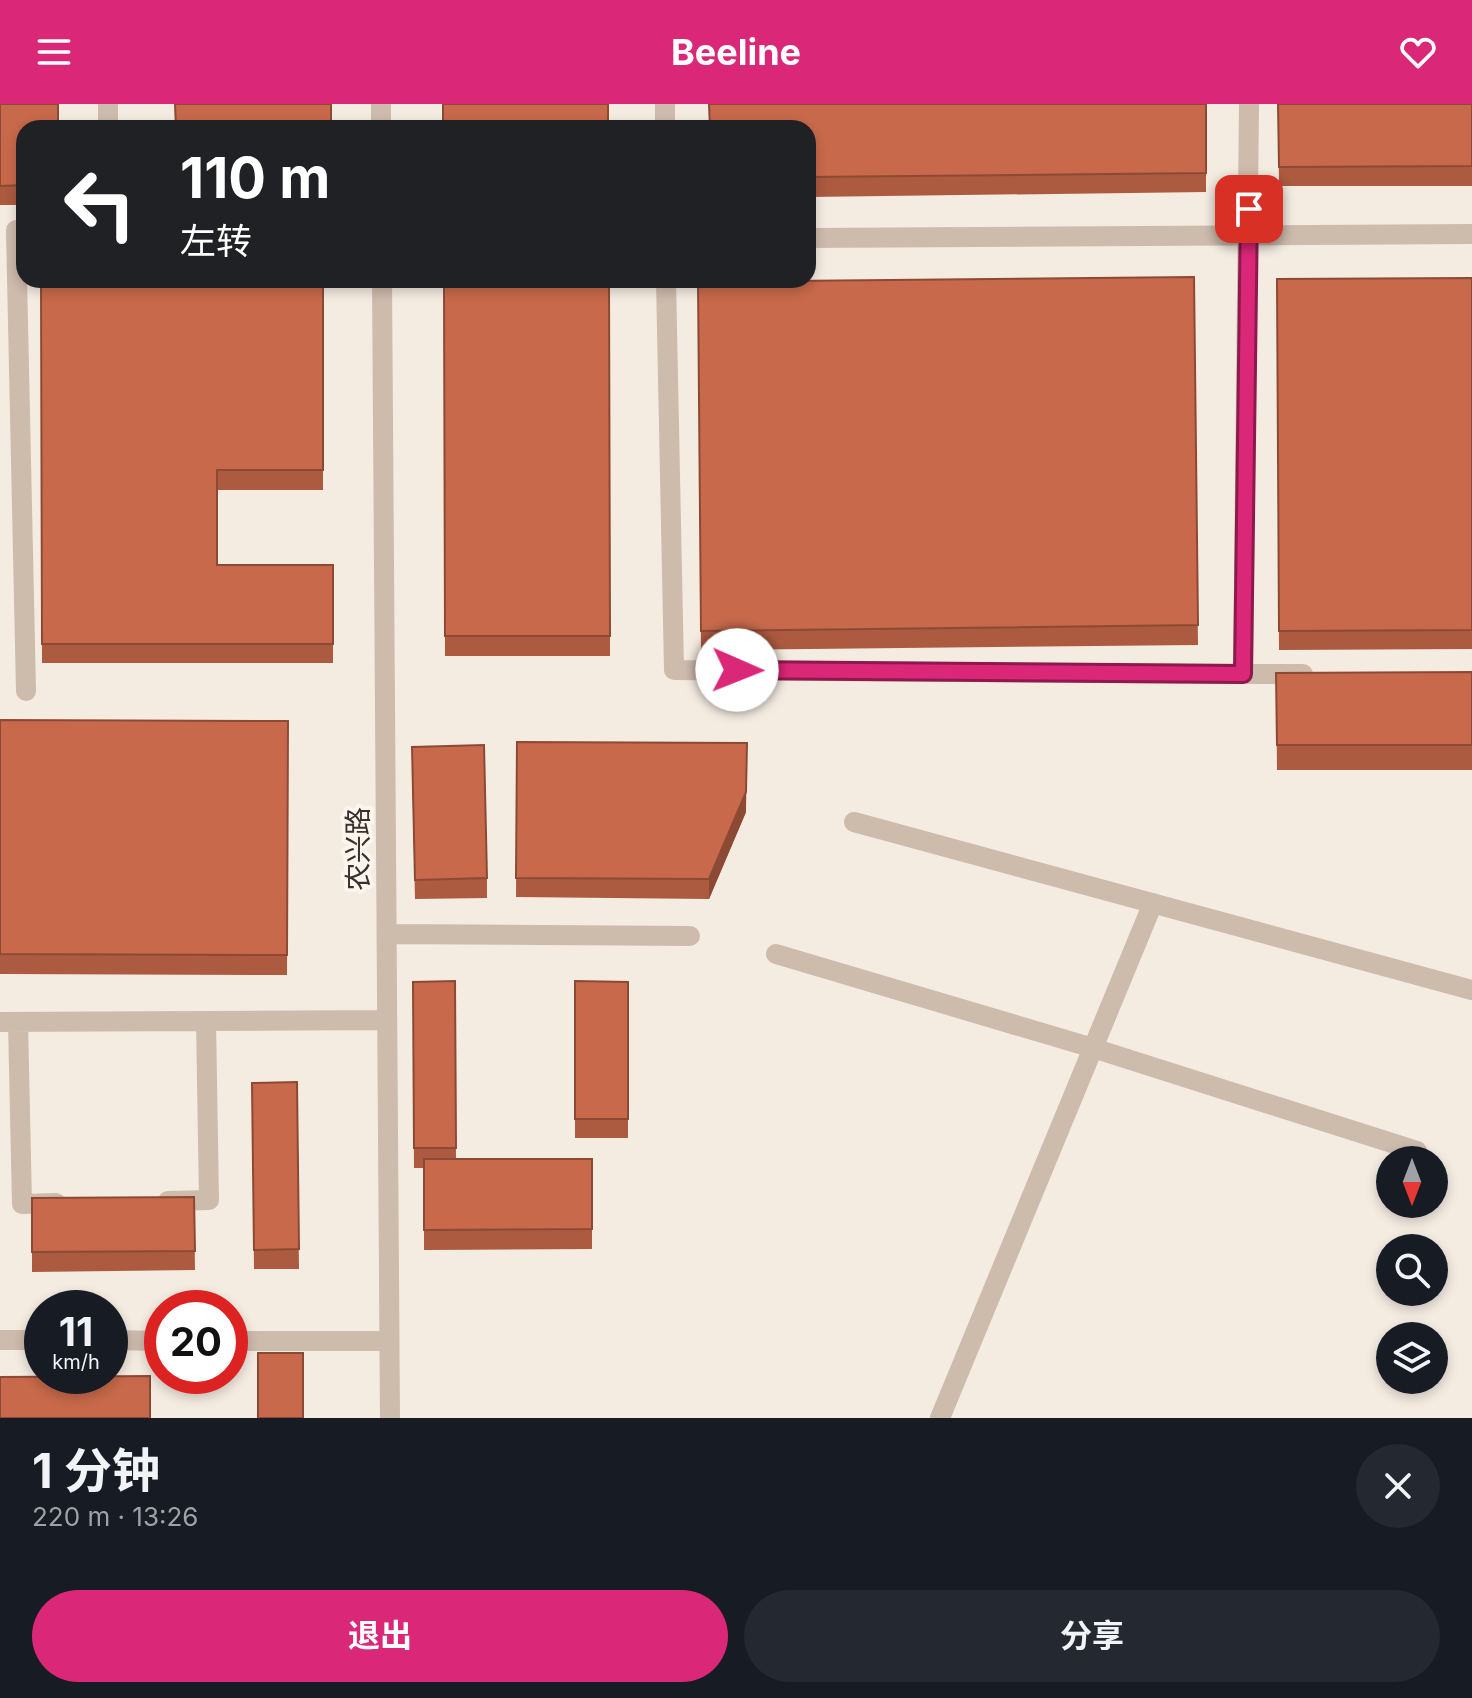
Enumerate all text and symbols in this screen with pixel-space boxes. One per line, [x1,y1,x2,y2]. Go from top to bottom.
icon: menu [32,30,76,74]
text: Beeline [671,30,801,74]
icon: heart [1396,30,1440,74]
text: 110 m [180,144,330,212]
icon: left [48,152,152,256]
pin [1215,175,1283,243]
icon: arrive [1227,187,1271,231]
text: 左转 [180,219,252,263]
position arrow [695,628,779,712]
street label: 农兴路 [341,807,375,891]
north arrow [1376,1146,1448,1218]
map controls [1376,1146,1448,1394]
button: search [1376,1234,1448,1306]
speed limit sign: 20 [144,1290,248,1394]
text: 11 [59,1307,93,1356]
button: layers [1376,1322,1448,1394]
text: km/h [52,1350,100,1374]
text: 1 分钟 [32,1441,160,1500]
button: close [1356,1444,1440,1528]
text: 220 m · 13:26 [32,1501,198,1532]
button: 退出 [32,1590,728,1682]
button: 分享 [744,1590,1440,1682]

